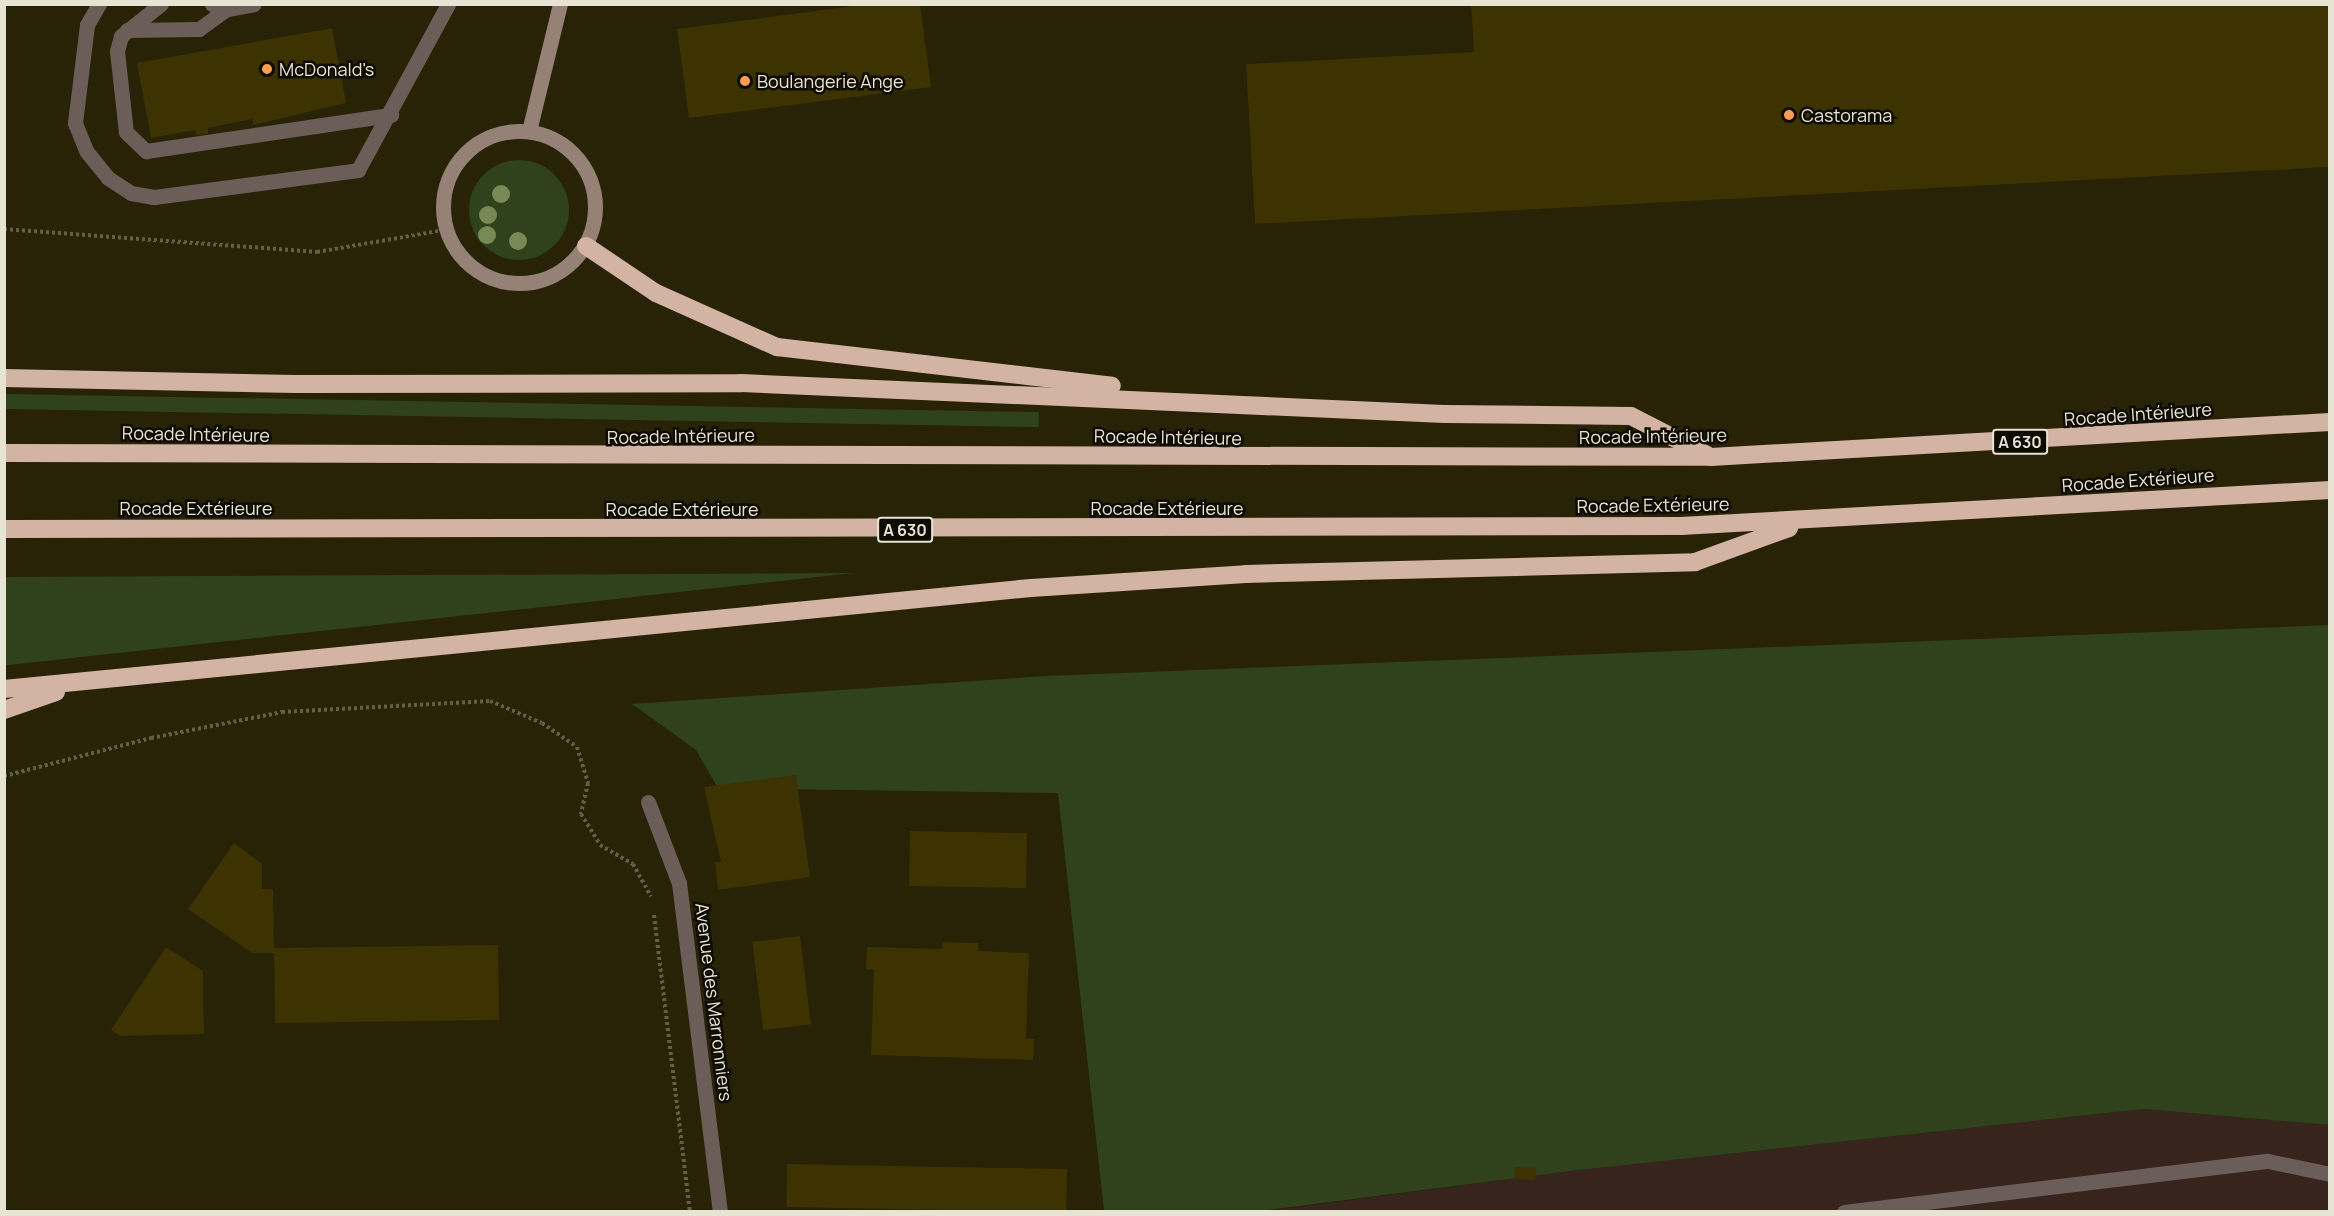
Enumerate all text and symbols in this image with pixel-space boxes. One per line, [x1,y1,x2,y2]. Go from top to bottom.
place label: McDonald's [279,58,374,80]
marker: McDonald's [260,62,274,76]
place label: Boulangerie Ange [757,70,904,92]
marker: Boulangerie Ange [738,74,752,88]
place label: Castorama [1801,104,1892,126]
marker: Castorama [1782,108,1796,122]
street label: Rocade Intérieure [2063,398,2213,430]
street label: Rocade Intérieure [122,422,270,446]
street label: Rocade Intérieure [607,424,755,448]
street label: Rocade Intérieure [1579,424,1727,448]
street label: Rocade Intérieure [1094,425,1242,449]
road number: A 630 [1992,429,2048,455]
street label: Rocade Extérieure [2061,464,2215,496]
street label: Rocade Extérieure [1576,493,1730,517]
street label: Rocade Extérieure [120,497,272,519]
street label: Rocade Extérieure [1091,497,1243,519]
street label: Rocade Extérieure [606,498,758,520]
road number: A 630 [876,517,934,543]
street label: Avenue des Marronniers [691,902,737,1102]

